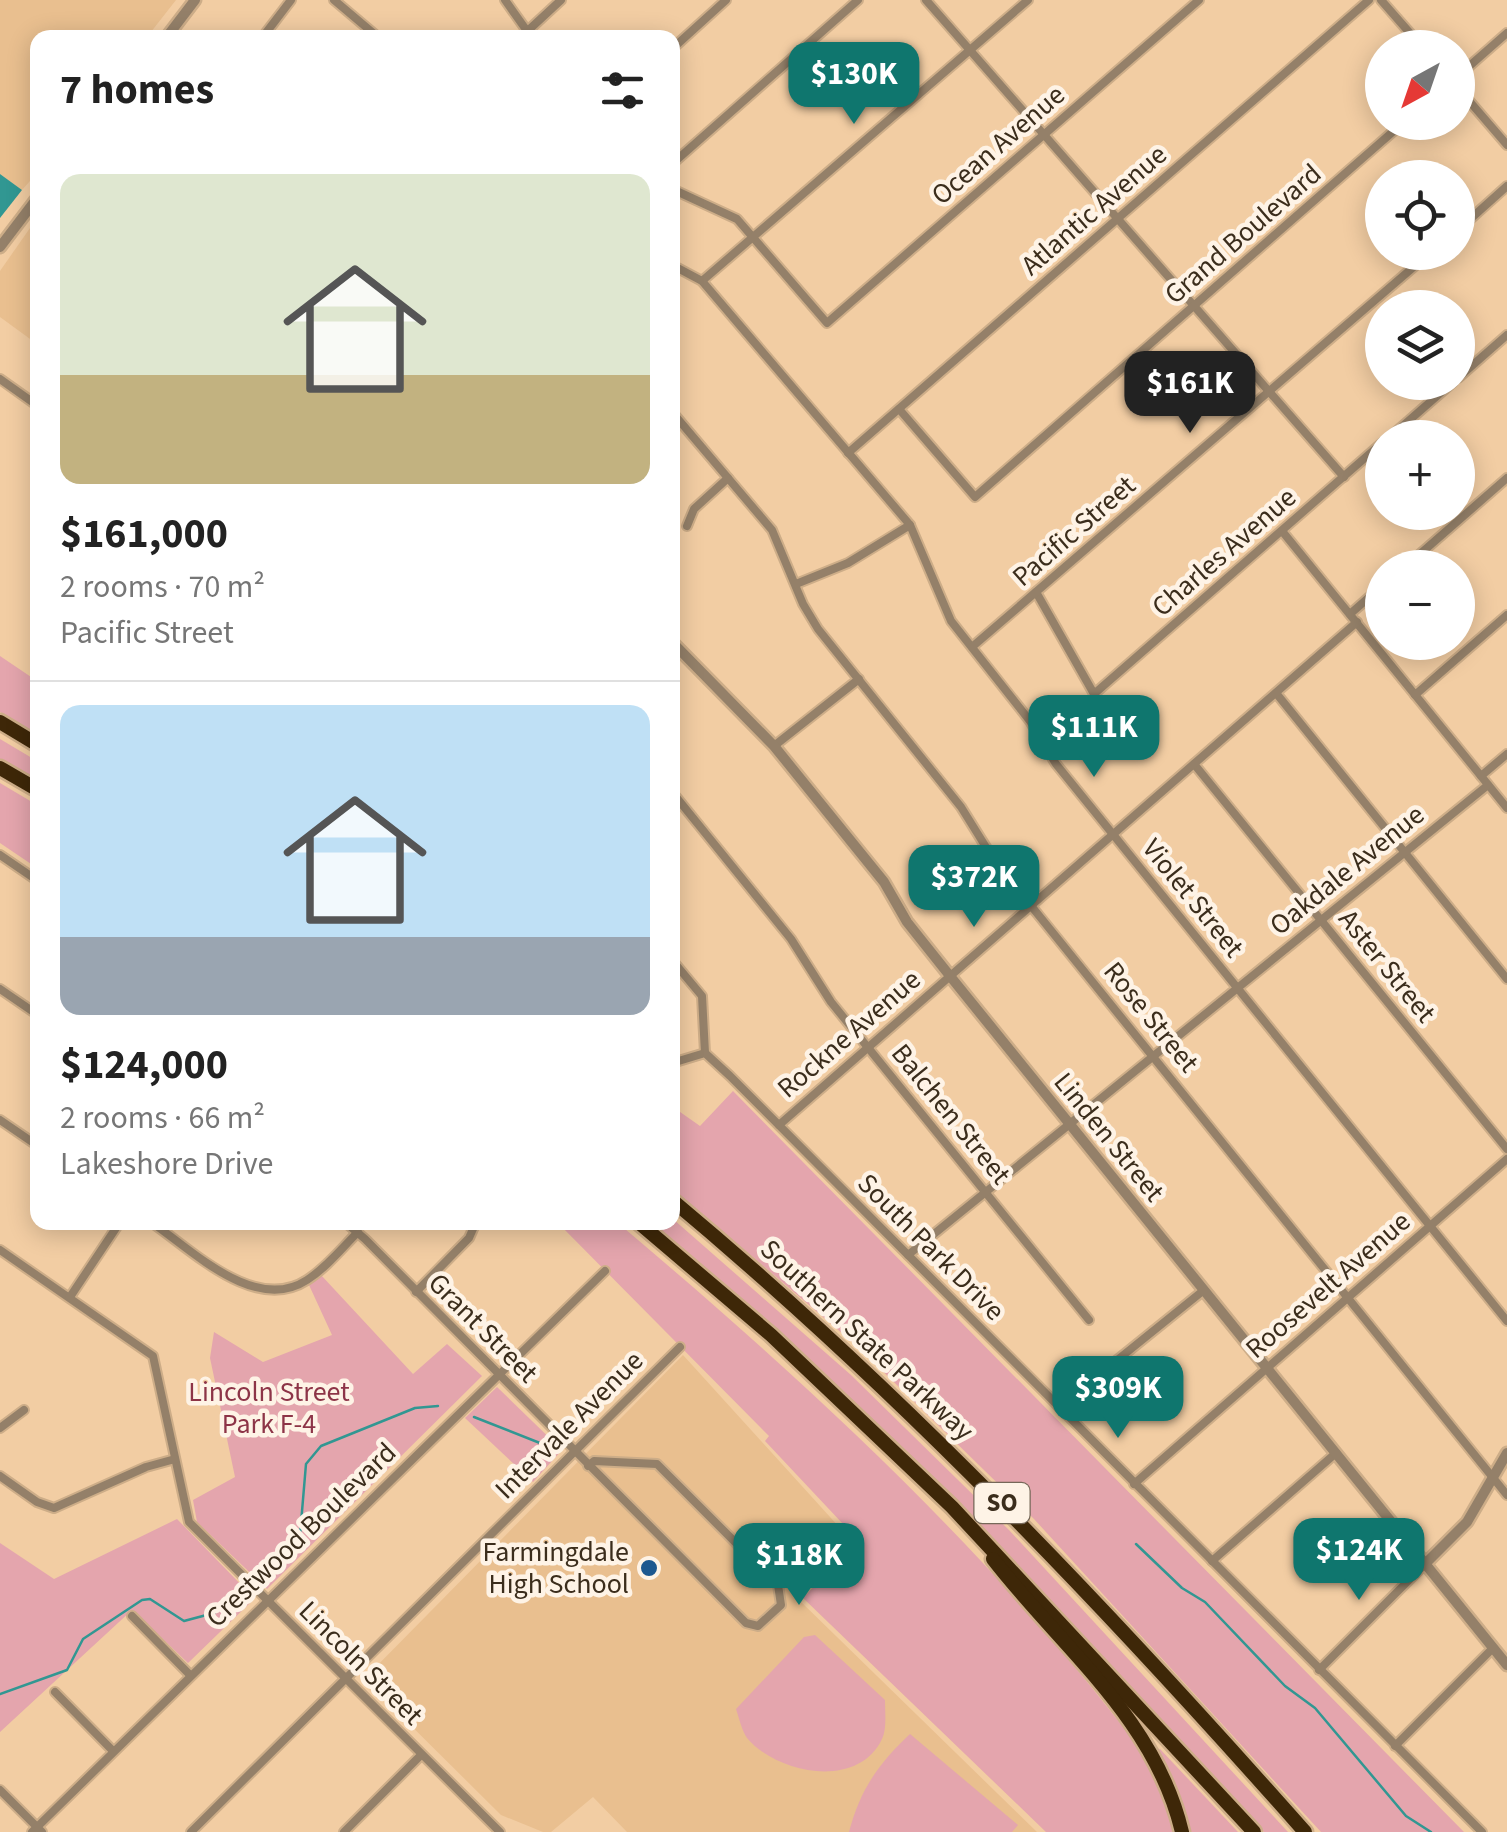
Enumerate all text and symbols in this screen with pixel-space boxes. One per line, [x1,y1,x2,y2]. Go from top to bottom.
north arrow [1365,30,1475,140]
map controls [1365,30,1475,660]
pin: $130K [784,42,924,127]
text: $130K [810,51,898,97]
text: 7 homes [60,60,214,120]
icon: filters [595,63,650,118]
street label: Ocean Avenue [922,76,1074,214]
street label: Atlantic Avenue [1012,135,1176,285]
street label: Grand Boulevard [1156,154,1330,314]
button: locate [1365,160,1475,270]
icon: home [265,239,445,419]
button: layers [1365,290,1475,400]
pin: $161K [1120,351,1260,436]
text: $161K [1146,360,1234,406]
button: + [1365,420,1475,530]
street label: Pacific Street [1004,466,1145,596]
street label: Charles Avenue [1143,478,1305,626]
text: $161,000 [60,504,228,564]
button: − [1365,550,1475,660]
text: 2 rooms · 70 m² [60,564,265,610]
text: Pacific Street [60,610,234,656]
pin: $111K [1024,695,1164,780]
text: $111K [1050,704,1138,750]
icon: home [265,770,445,950]
street label: Oakdale Avenue [1261,795,1433,945]
street label: Violet Street [1133,830,1254,966]
pin: $372K [904,845,1044,930]
text: $372K [930,854,1018,900]
street label: Aster Street [1329,901,1445,1032]
street label: Rose Street [1094,953,1208,1081]
street label: Rockne Avenue [768,960,930,1108]
text: $124,000 [60,1035,228,1095]
street label: Balchen Street [882,1035,1021,1193]
street label: Linden Street [1044,1064,1174,1211]
text: 2 rooms · 66 m² [60,1095,265,1141]
text: Lakeshore Drive [60,1141,273,1187]
street label: South Park Drive [848,1164,1014,1330]
street label: Roosevelt Avenue [1237,1202,1419,1368]
street label: Southern State Parkway [751,1230,983,1450]
street label: Grant Street [419,1264,547,1392]
street label: Intervale Avenue [486,1342,652,1508]
pin: $309K [1048,1356,1188,1441]
text: $309K [1074,1365,1162,1411]
park label: Lincoln Street Park F-4 [188,1372,350,1444]
street label: Crestwood Boulevard [197,1433,405,1637]
road number: SO [974,1483,1030,1523]
pin: $124K [1289,1518,1429,1603]
pin: $118K [729,1523,869,1608]
text: $124K [1315,1527,1403,1573]
place label: Farmingdale High School [482,1532,629,1604]
text: $118K [755,1532,843,1578]
marker: Farmingdale High School [638,1557,660,1579]
street label: Lincoln Street [290,1592,433,1735]

